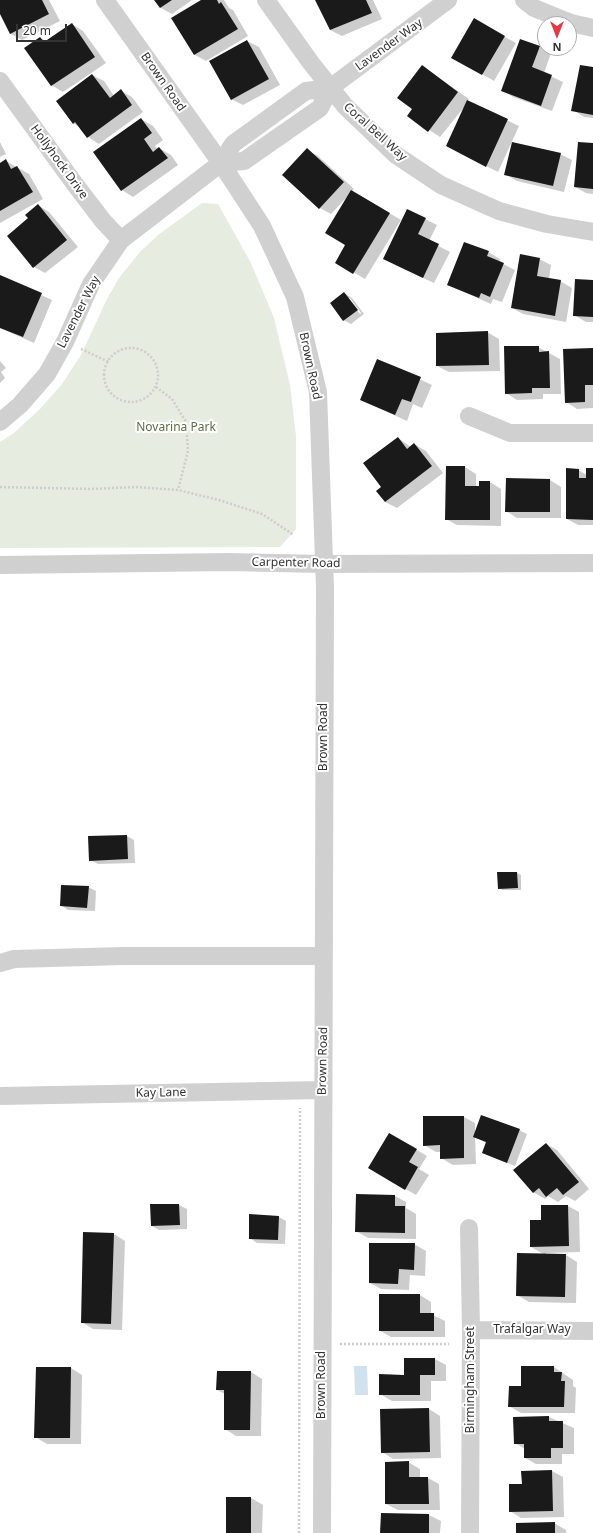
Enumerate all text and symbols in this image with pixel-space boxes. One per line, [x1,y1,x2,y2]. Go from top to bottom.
scale bar [18,16,69,42]
street label: Lavender Way [353,16,425,74]
north arrow [537,16,577,56]
text: 20 m [23,22,51,39]
text: N [553,40,561,55]
street label: Brown Road [138,50,188,114]
street label: Coral Bell Way [340,100,410,164]
street label: Hollyhock Drive [27,122,91,202]
street label: Lavender Way [55,273,103,351]
street label: Brown Road [296,331,324,401]
park label: Novarina Park [136,421,216,435]
street label: Carpenter Road [251,555,341,571]
street label: Brown Road [317,703,331,771]
street label: Brown Road [315,1027,331,1095]
street label: Kay Lane [136,1085,186,1101]
street label: Trafalgar Way [493,1323,571,1337]
street label: Birmingham Street [464,1327,478,1433]
street label: Brown Road [315,1351,329,1419]

